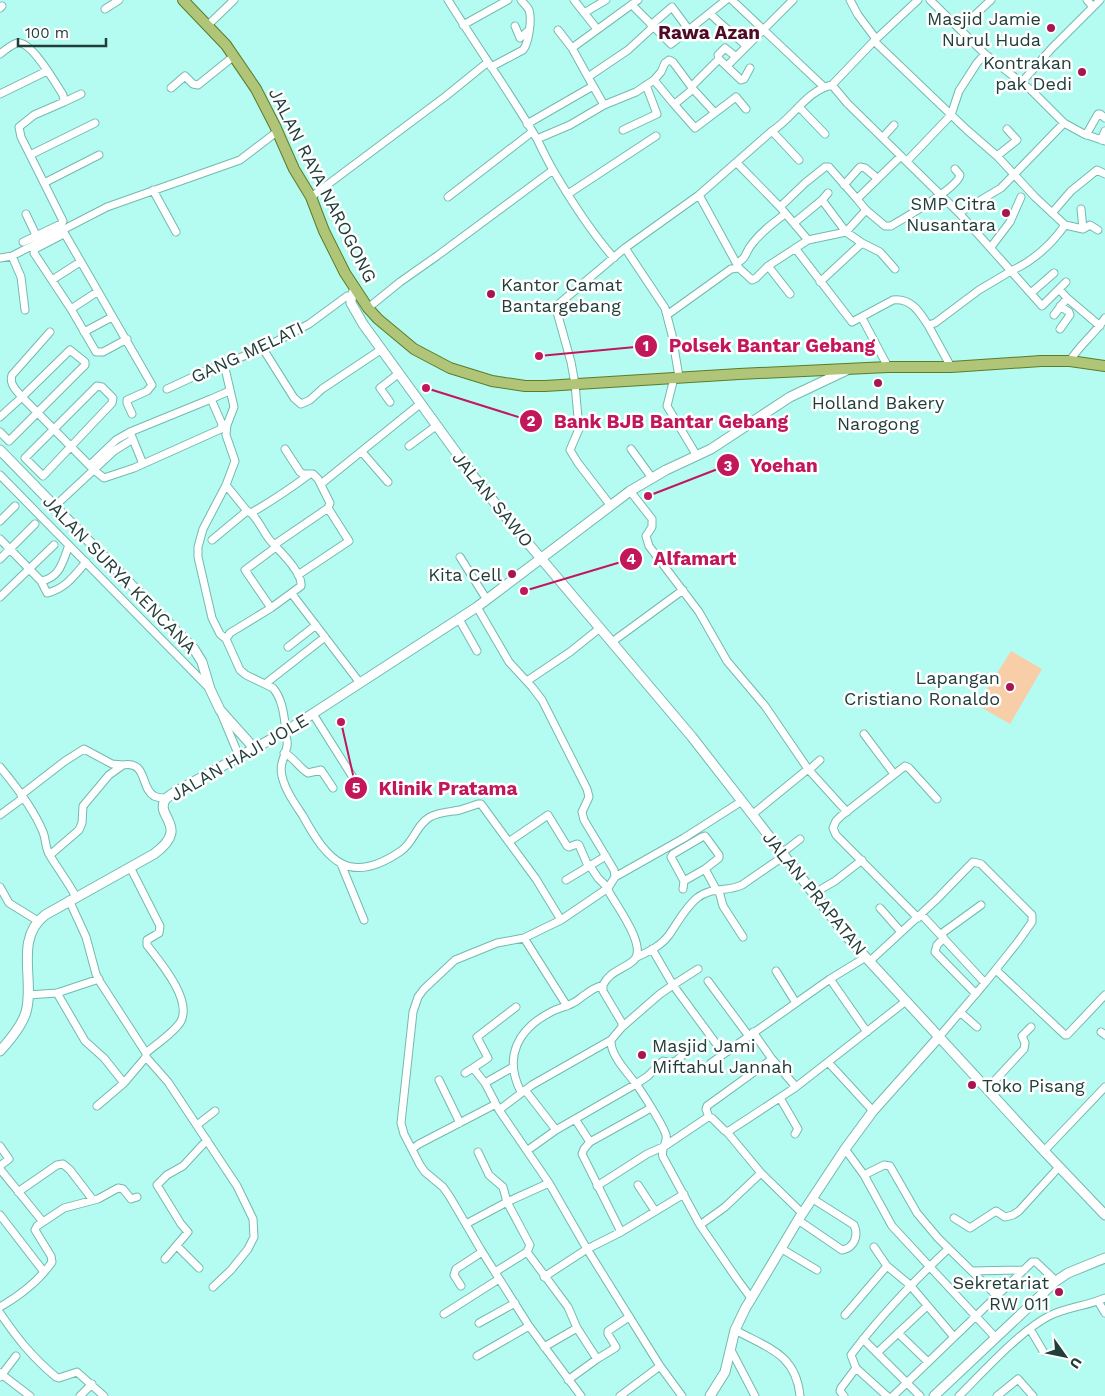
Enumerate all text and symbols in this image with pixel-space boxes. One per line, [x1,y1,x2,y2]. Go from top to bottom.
place label: Masjid Jamie Nurul Huda [927,8,1041,50]
scale bar [18,15,105,47]
district label: Rawa Azan [658,21,760,44]
marker: Masjid Jamie Nurul Huda [1045,22,1057,34]
text: 100 m [25,24,69,42]
place label: Kontrakan pak Dedi [983,52,1072,94]
marker: Kontrakan pak Dedi [1076,66,1088,78]
street label: JALAN RAYA NAROGONG [265,84,381,286]
place label: SMP Citra Nusantara [906,193,996,235]
marker: SMP Citra Nusantara [1000,207,1012,219]
place label: Kantor Camat Bantargebang [501,274,623,316]
marker: Kantor Camat Bantargebang [485,288,497,300]
street label: GANG MELATI [188,317,306,387]
callout: Polsek Bantar Gebang [634,329,886,363]
text: Polsek Bantar Gebang [669,334,876,357]
text: 1 [643,337,649,355]
marker: Holland Bakery Narogong [872,377,884,389]
place label: Holland Bakery Narogong [812,392,945,434]
callout: Bank BJB Bantar Gebang [518,404,798,438]
text: Bank BJB Bantar Gebang [554,410,789,433]
text: 2 [527,412,536,430]
street label: JALAN SAWO [448,447,538,551]
callout: Yoehan [715,448,827,482]
text: Yoehan [750,454,818,477]
text: 3 [724,457,733,475]
street label: JALAN SURYA KENCANA [39,491,201,658]
callout: Alfamart [618,542,746,576]
text: Alfamart [654,547,737,570]
text: 4 [626,550,636,568]
place label: Kita Cell [428,564,502,585]
marker: Kita Cell [506,568,518,580]
place label: Lapangan Cristiano Ronaldo [844,667,1000,709]
marker: Lapangan Cristiano Ronaldo [1004,681,1016,693]
street label: JALAN HAJI JOLE [166,709,312,805]
callout: Klinik Pratama [344,771,528,805]
text: Klinik Pratama [379,777,517,800]
text: 5 [352,779,361,797]
street label: JALAN PRAPATAN [759,827,871,959]
place label: Masjid Jami Miftahul Jannah [652,1035,793,1077]
marker: Masjid Jami Miftahul Jannah [636,1049,648,1061]
place label: Toko Pisang [982,1075,1085,1096]
marker: Toko Pisang [966,1079,978,1091]
place label: Sekretariat RW 011 [952,1272,1049,1314]
marker: Sekretariat RW 011 [1053,1286,1065,1298]
north arrow [1040,1331,1090,1381]
text: U [1066,1355,1085,1372]

